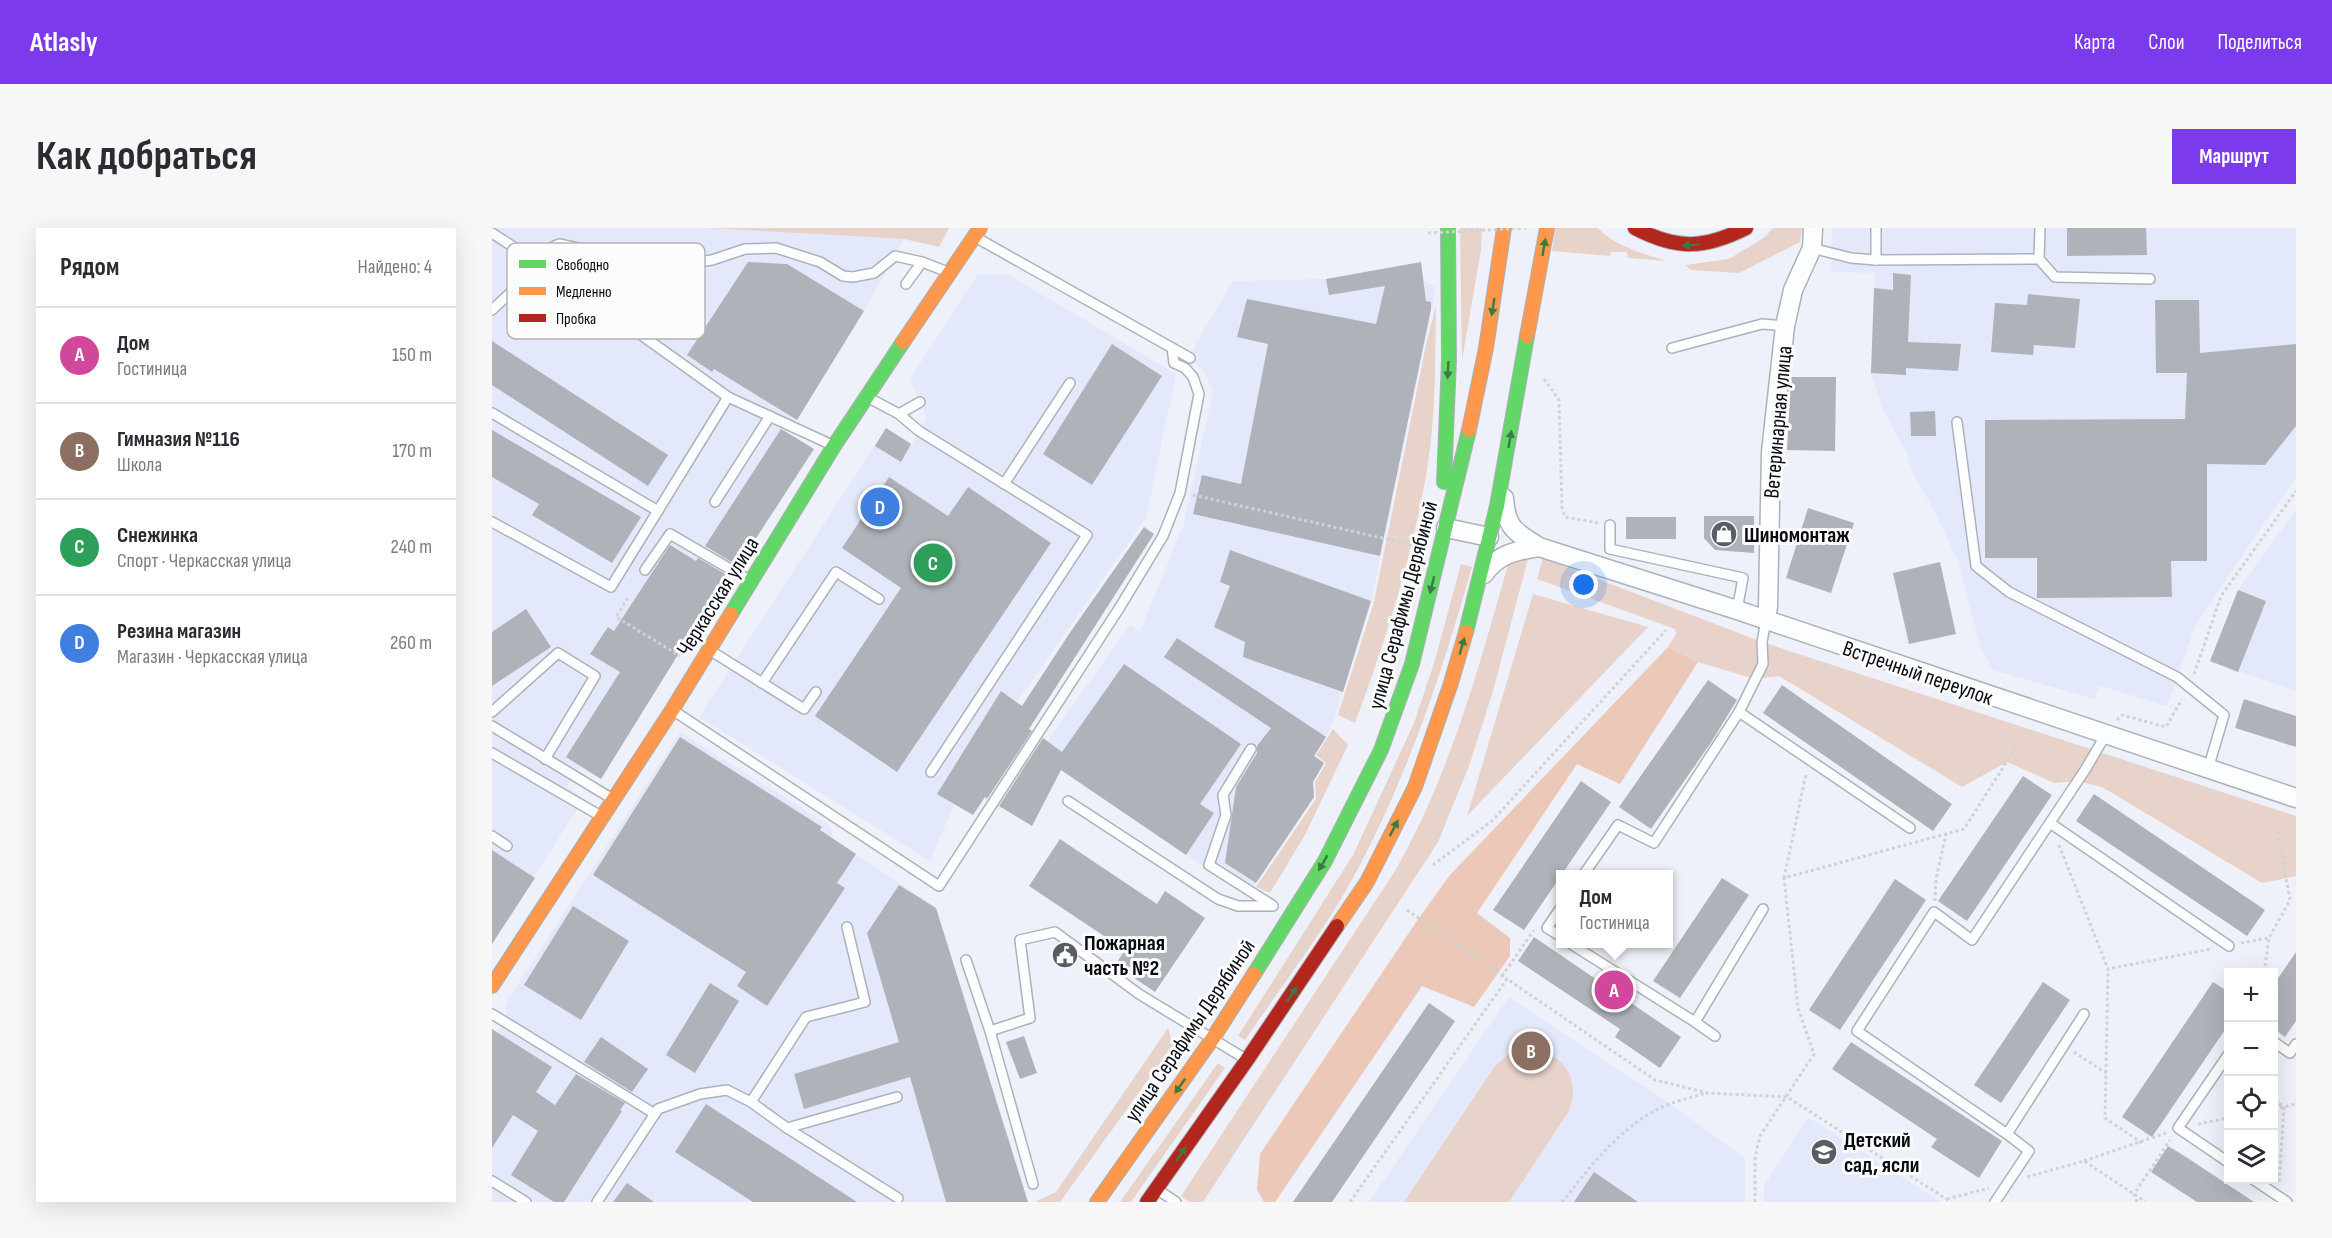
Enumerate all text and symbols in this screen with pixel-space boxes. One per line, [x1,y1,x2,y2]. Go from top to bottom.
text: Atlasly [30,26,98,59]
text: Карта [2074,30,2115,55]
text: Слои [2148,30,2184,55]
text: Поделиться [2217,30,2302,55]
button: Маршрут [2172,129,2296,184]
text: Как добраться [36,131,257,182]
one-way arrow [1539,237,1548,256]
one-way arrow [1681,240,1700,250]
legend [507,243,705,339]
text: Рядом [60,252,119,283]
text: Найдено: 4 [358,255,432,279]
text: Свободно [556,256,609,275]
text: Медленно [556,283,612,302]
one-way arrow [1488,297,1497,316]
text: Пробка [556,310,596,329]
text: Дом [117,330,150,357]
text: A [75,343,84,367]
text: 150 m [392,343,432,367]
street label: Ветеринарная улица [1758,345,1799,500]
text: Гостиница [117,357,187,381]
one-way arrow [1443,361,1452,380]
text: Гимназия №116 [117,426,240,453]
one-way arrow [1506,429,1515,448]
text: B [75,439,84,463]
text: 170 m [392,439,432,463]
text: Школа [117,453,162,477]
pin: D [860,484,900,530]
street label: улица Серафимы Дерябиной [1363,498,1444,713]
shop icon: Шиномонтаж [1709,519,1739,549]
text: Снежинка [117,522,198,549]
place label: Шиномонтаж [1744,522,1850,549]
street label: Черкасская улица [671,532,766,661]
text: C [74,535,85,559]
text: 240 m [391,535,432,559]
pin: C [914,540,952,586]
text: Спорт · Черкасская улица [117,549,292,573]
your location [1569,570,1598,599]
one-way arrow [1426,575,1436,594]
text: Резина магазин [117,618,241,645]
text: D [74,631,85,655]
text: 260 m [390,631,432,655]
street label: Встречный переулок [1839,635,1997,712]
one-way arrow [1458,637,1467,655]
text: Магазин · Черкасская улица [117,645,308,669]
one-way arrow [1389,820,1399,837]
one-way arrow [1318,855,1329,871]
popup [1556,870,1673,948]
text: Дом [1579,884,1612,911]
text: Гостиница [1579,911,1650,935]
place label: Пожарная часть №2 [1084,930,1165,982]
street label: улица Серафимы Дерябиной [1119,934,1261,1127]
public building icon: Пожарная часть №2 [1050,940,1080,970]
pin: A [1594,968,1634,1012]
map controls [2224,968,2278,1184]
button: + [2224,968,2278,1022]
one-way arrow [1286,986,1297,1002]
button: − [2224,1022,2278,1076]
pin: B [1512,1028,1550,1074]
button: locate [2224,1076,2278,1130]
one-way arrow [1174,1077,1186,1093]
place label: Детский сад, ясли [1844,1127,1919,1179]
button: layers [2224,1130,2278,1184]
school or university icon: Детский сад, ясли [1809,1137,1839,1167]
one-way arrow [1175,1147,1187,1163]

